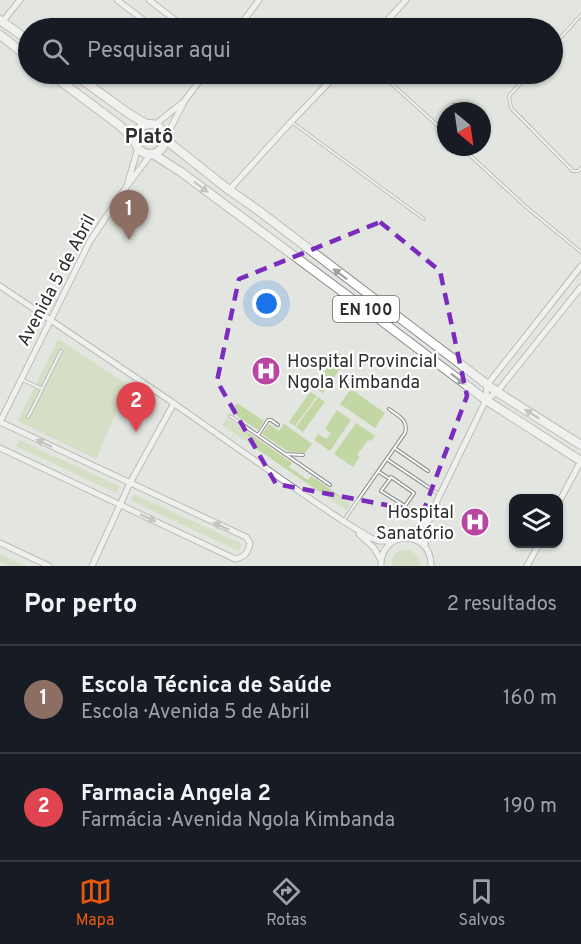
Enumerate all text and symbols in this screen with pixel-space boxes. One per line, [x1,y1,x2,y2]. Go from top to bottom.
search box [18,18,563,84]
icon: search [39,35,72,68]
text: Pesquisar aqui [87,38,231,65]
north arrow [437,102,491,156]
district label: Platô [125,125,173,151]
one-way arrow [193,181,209,193]
pin: 1 [110,190,148,240]
street label: Avenida 5 de Abril [13,211,102,351]
one-way arrow [333,268,348,280]
your location [252,289,281,318]
road number: EN 100 [333,296,399,322]
place label: Hospital Provincial Ngola Kimbanda [287,351,438,395]
hospital icon: Hospital Provincial Ngola Kimbanda [250,355,282,387]
one-way arrow [451,373,466,385]
pin: 2 [116,382,156,432]
one-way arrow [523,408,540,419]
one-way arrow [36,438,53,447]
map controls [509,494,563,548]
button: layers [509,494,563,548]
place label: Hospital Sanatório [376,502,454,546]
hospital icon: Hospital Sanatório [459,506,491,538]
one-way arrow [139,514,156,523]
one-way arrow [212,521,229,530]
text: Por perto [24,589,138,622]
text: 2 resultados [447,592,557,618]
text: Escola Técnica de Saúde [81,673,332,700]
text: 1 [40,686,48,712]
text: 160 m [503,686,557,712]
text: Escola · Avenida 5 de Abril [81,700,310,726]
text: Farmacia Angela 2 [81,781,271,808]
text: 2 [37,794,50,820]
text: 190 m [503,794,557,820]
text: Farmácia · Avenida Ngola Kimbanda [81,808,395,834]
tab: Mapa [76,875,115,931]
tab: Rotas [266,875,307,931]
tab: Salvos [459,875,505,931]

